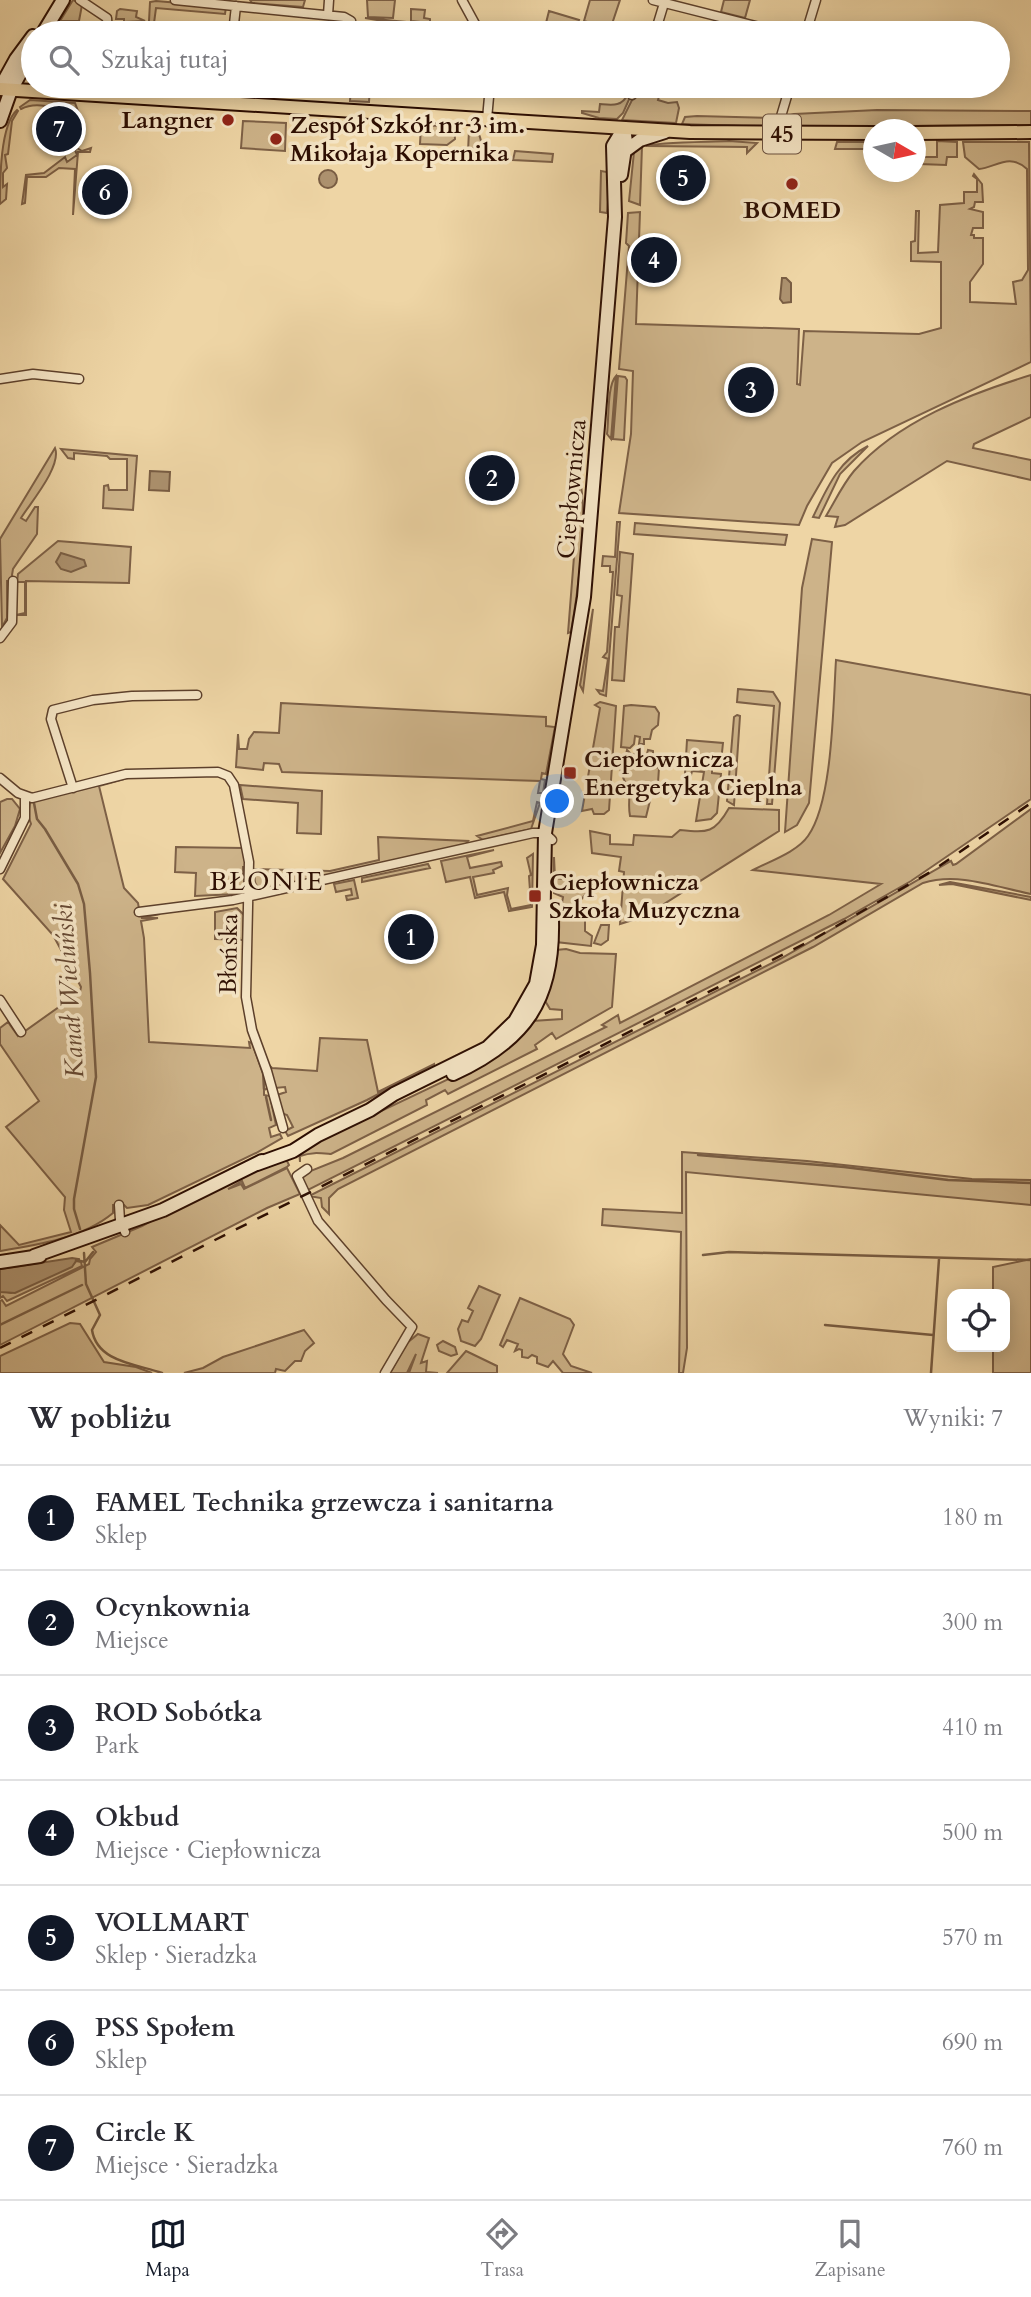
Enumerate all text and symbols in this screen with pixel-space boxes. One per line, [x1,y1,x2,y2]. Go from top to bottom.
search box [21,21,1010,98]
icon: search [45,41,83,79]
text: Szukaj tutaj [101,42,229,77]
pin: 7 [36,103,82,155]
place label: Langner [121,104,214,137]
place label: Zespół Szkół nr 3 im. Mikołaja Kopernika [290,109,525,170]
marker: Langner [220,112,236,128]
road number: 45 [763,114,801,154]
north arrow [863,119,926,182]
marker: Zespół Szkół nr 3 im. Mikołaja Kopernika [268,131,284,147]
pin: 5 [660,152,706,204]
pin: 6 [82,166,128,218]
marker: BOMED [784,176,800,192]
place label: BOMED [743,194,841,227]
pin: 4 [631,234,677,286]
pin: 3 [728,364,774,416]
street label: Ciepłownicza [549,417,595,560]
pin: 2 [469,452,515,504]
place label: Ciepłownicza Energetyka Cieplna [584,743,802,804]
marker: Ciepłownicza Energetyka Cieplna [562,765,578,781]
your location [540,784,574,818]
district label: BŁONIE [210,864,324,899]
place label: Ciepłownicza Szkoła Muzyczna [549,866,741,927]
marker: Ciepłownicza Szkoła Muzyczna [527,888,543,904]
water label: Kanał Wieluński [45,902,93,1080]
pin: 1 [388,911,434,963]
street label: Błońska [212,913,246,995]
map controls [947,1289,1010,1352]
button: locate [947,1289,1010,1352]
text: W pobliżu [28,1398,172,1439]
text: Wyniki: 7 [903,1403,1003,1434]
text: FAMEL Technika grzewcza i sanitarna [95,1485,554,1520]
text: 1 [45,1502,57,1533]
text: 180 m [942,1502,1003,1533]
text: Sklep [95,1520,147,1551]
text: Ocynkownia [95,1590,251,1625]
text: 2 [45,1607,57,1638]
text: 300 m [942,1607,1003,1638]
text: Miejsce [95,1625,169,1656]
text: ROD Sobótka [95,1695,262,1730]
text: 3 [45,1712,57,1743]
text: 410 m [942,1712,1003,1743]
text: Park [95,1730,139,1761]
text: Okbud [95,1800,179,1835]
text: 4 [45,1817,57,1848]
text: 500 m [942,1817,1003,1848]
text: Miejsce · Ciepłownicza [95,1835,321,1866]
text: VOLLMART [95,1905,249,1940]
text: 5 [45,1922,57,1953]
text: 570 m [942,1922,1003,1953]
text: Sklep · Sieradzka [95,1940,257,1971]
text: PSS Społem [95,2010,235,2045]
text: 6 [45,2027,57,2058]
text: 690 m [942,2027,1003,2058]
text: Sklep [95,2045,147,2076]
text: Circle K [95,2115,195,2150]
text: 7 [45,2132,57,2163]
text: 760 m [942,2132,1003,2163]
text: Miejsce · Sieradzka [95,2150,278,2181]
tab: Mapa [145,2215,190,2283]
tab: Trasa [480,2215,524,2283]
tab: Zapisane [814,2215,886,2283]

